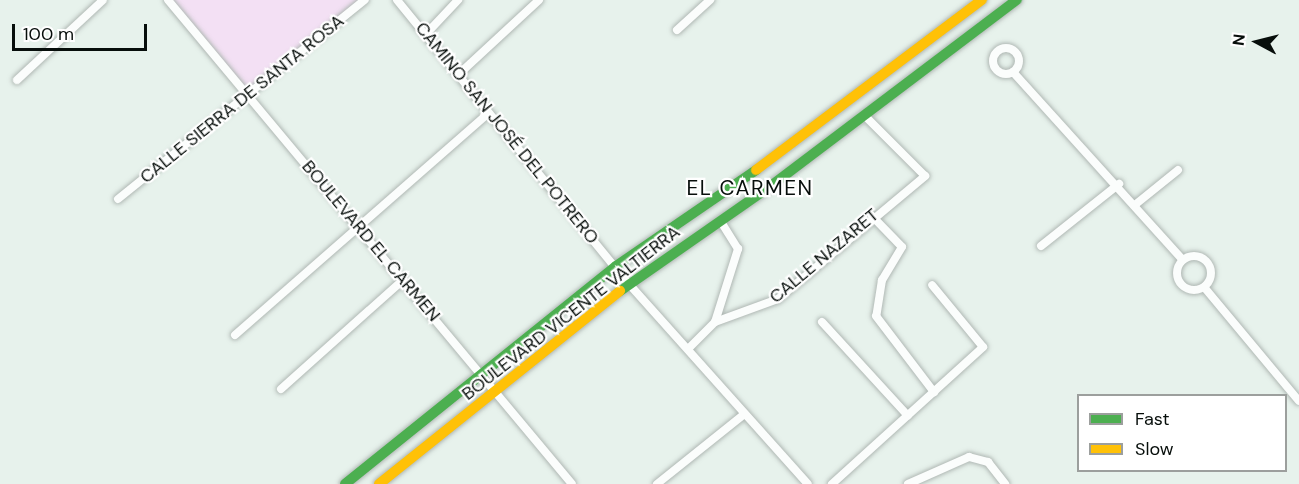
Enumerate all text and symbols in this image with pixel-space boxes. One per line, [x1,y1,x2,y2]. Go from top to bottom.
street label: CALLE SIERRA DE SANTA ROSA [136,10,348,188]
scale bar [15,12,150,50]
north arrow [1227,12,1287,72]
street label: CAMINO SAN JOSÉ DEL POTRERO [411,18,603,248]
text: 100 m [23,22,74,46]
text: N [1228,33,1250,47]
street label: BOULEVARD EL CARMEN [297,156,445,326]
district label: EL CARMEN [686,175,814,201]
street label: CALLE NAZARET [765,204,883,308]
street label: BOULEVARD VICENTE VALTIERRA [458,221,684,405]
legend [1077,394,1287,472]
text: Fast [1135,407,1170,431]
text: Slow [1135,437,1174,461]

